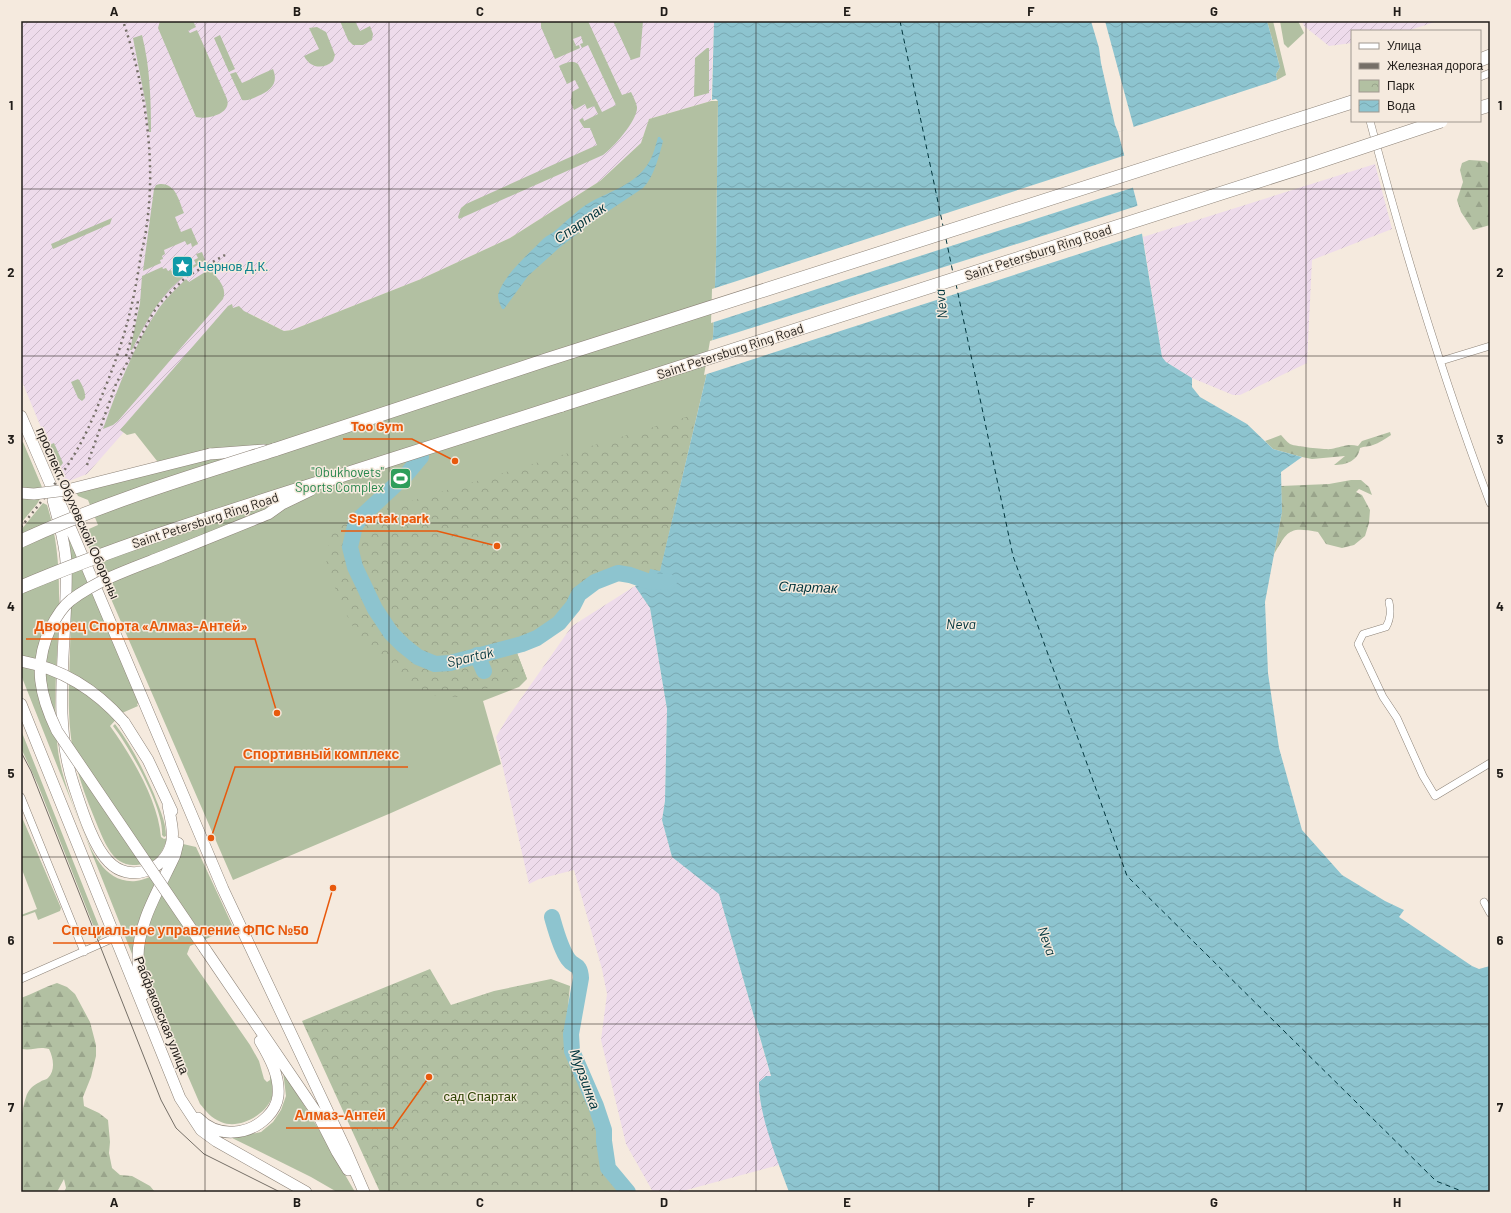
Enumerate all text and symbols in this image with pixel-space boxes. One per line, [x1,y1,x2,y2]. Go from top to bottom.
text: A [110,3,119,19]
text: B [293,3,301,19]
text: C [476,3,484,19]
text: D [660,3,668,19]
text: E [843,3,851,19]
text: F [1027,3,1035,19]
text: G [1210,3,1218,19]
text: H [1393,3,1401,19]
legend [1351,30,1481,122]
text: Улица [1387,38,1421,53]
text: Железная дорога [1387,58,1483,73]
text: Парк [1387,78,1415,93]
text: 1 [9,97,13,113]
text: 1 [1498,97,1502,113]
text: Вода [1387,98,1415,113]
water label: Спартак [551,198,610,247]
street label: Saint Petersburg Ring Road [963,221,1113,283]
place icon: Чернов Д.К. [170,253,196,279]
place label: Чернов Д.К. [198,258,269,274]
text: 2 [7,264,15,280]
text: 2 [1496,264,1504,280]
water label: Neva [930,288,951,320]
street label: Saint Petersburg Ring Road [655,320,805,382]
callout: Too Gym [343,413,412,439]
text: Too Gym [351,417,404,434]
street label: проспект Обуховской Обороны [33,425,123,601]
text: 3 [7,431,15,447]
text: 3 [1496,431,1504,447]
place label: "Obukhovets" Sports Complex [295,464,385,495]
sports icon: "Obukhovets" Sports Complex [387,466,413,492]
street label: Saint Petersburg Ring Road [130,489,280,551]
callout: Spartak park [341,505,437,531]
text: Spartak park [349,509,430,526]
water label: Спартак [778,577,839,596]
text: 4 [7,598,15,614]
text: 4 [1496,598,1504,614]
callout: Дворец Спорта «Алмаз-Антей» [26,613,255,639]
water label: Neva [946,615,976,632]
text: Дворец Спорта «Алмаз-Антей» [34,617,248,634]
water label: Spartak [445,643,495,670]
callout: Спортивный комплекс [235,741,408,767]
text: Спортивный комплекс [243,745,399,762]
text: 5 [7,765,15,781]
text: 5 [1496,765,1504,781]
callout: Специальное управление ФПС №50 [53,917,317,943]
text: Специальное управление ФПС №50 [61,921,309,938]
water label: Neva [1034,924,1061,958]
text: 6 [8,932,15,948]
text: 6 [1497,932,1504,948]
street label: Рабфаковская улица [131,954,193,1077]
water label: Мурзинка [567,1046,604,1111]
park label: сад Спартак [443,1088,517,1104]
text: 7 [8,1099,15,1115]
text: 7 [1497,1099,1504,1115]
callout: Алмаз-Антей [286,1102,393,1128]
text: Алмаз-Антей [294,1106,386,1123]
text: A [110,1194,119,1210]
text: B [293,1194,301,1210]
text: C [476,1194,484,1210]
text: D [660,1194,668,1210]
text: E [843,1194,851,1210]
text: F [1027,1194,1035,1210]
text: G [1210,1194,1218,1210]
text: H [1393,1194,1401,1210]

